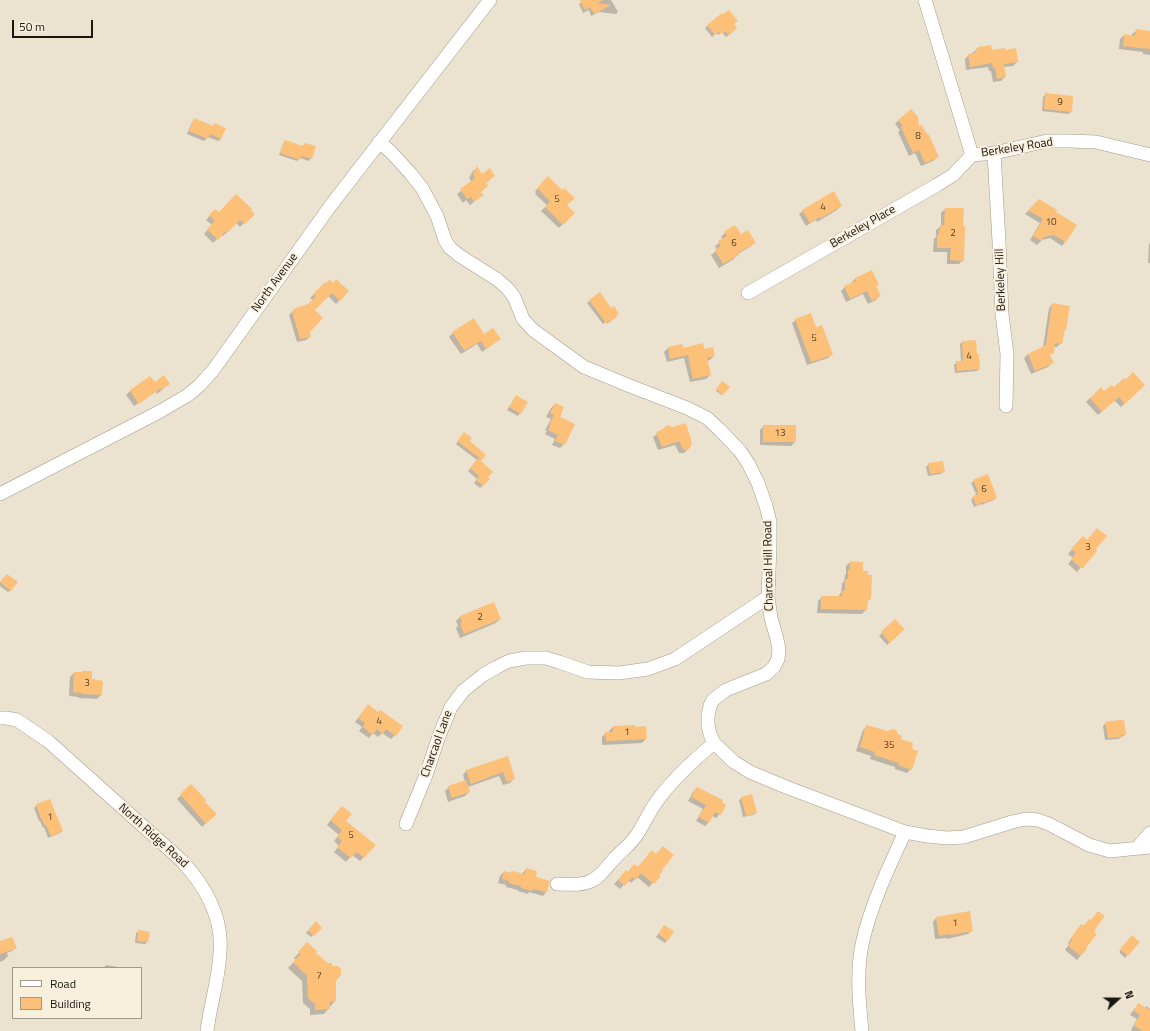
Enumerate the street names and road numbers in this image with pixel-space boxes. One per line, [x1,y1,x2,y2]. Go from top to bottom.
street label: Berkeley Road [980,135,1054,161]
street label: Berkeley Place [828,202,898,252]
street label: Berkeley Hill [993,248,1009,312]
street label: North Avenue [249,251,301,315]
street label: Charcoal Hill Road [761,520,777,612]
street label: Charcaol Lane [418,709,456,779]
street label: North Ridge Road [115,801,191,871]

